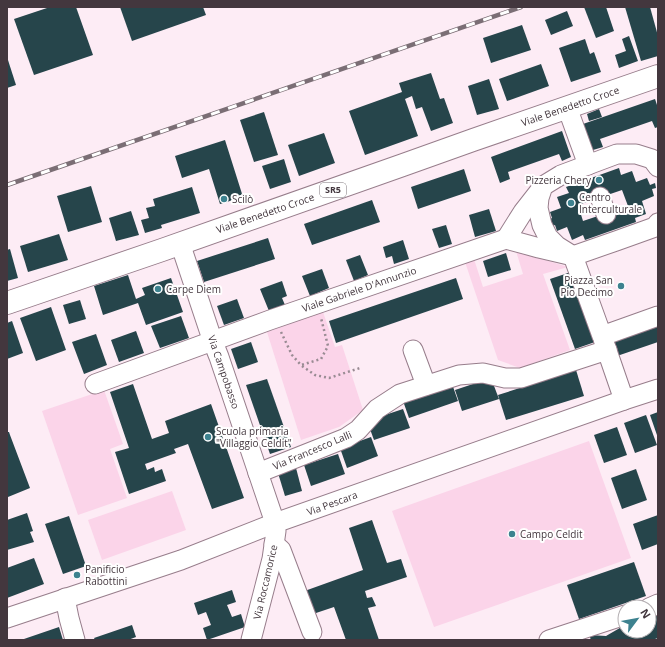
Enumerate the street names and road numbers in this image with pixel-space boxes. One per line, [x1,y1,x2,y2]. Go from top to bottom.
street label: Viale Benedetto Croce [519,83,621,129]
road number: SR5 [320,183,346,197]
street label: Viale Benedetto Croce [214,190,316,236]
street label: Viale Gabriele D'Annunzio [300,263,418,315]
street label: Via Campobasso [205,333,243,411]
street label: Via Francesco Lalli [270,427,354,473]
street label: Via Pescara [305,487,359,519]
street label: Via Roccamorice [250,543,280,621]

